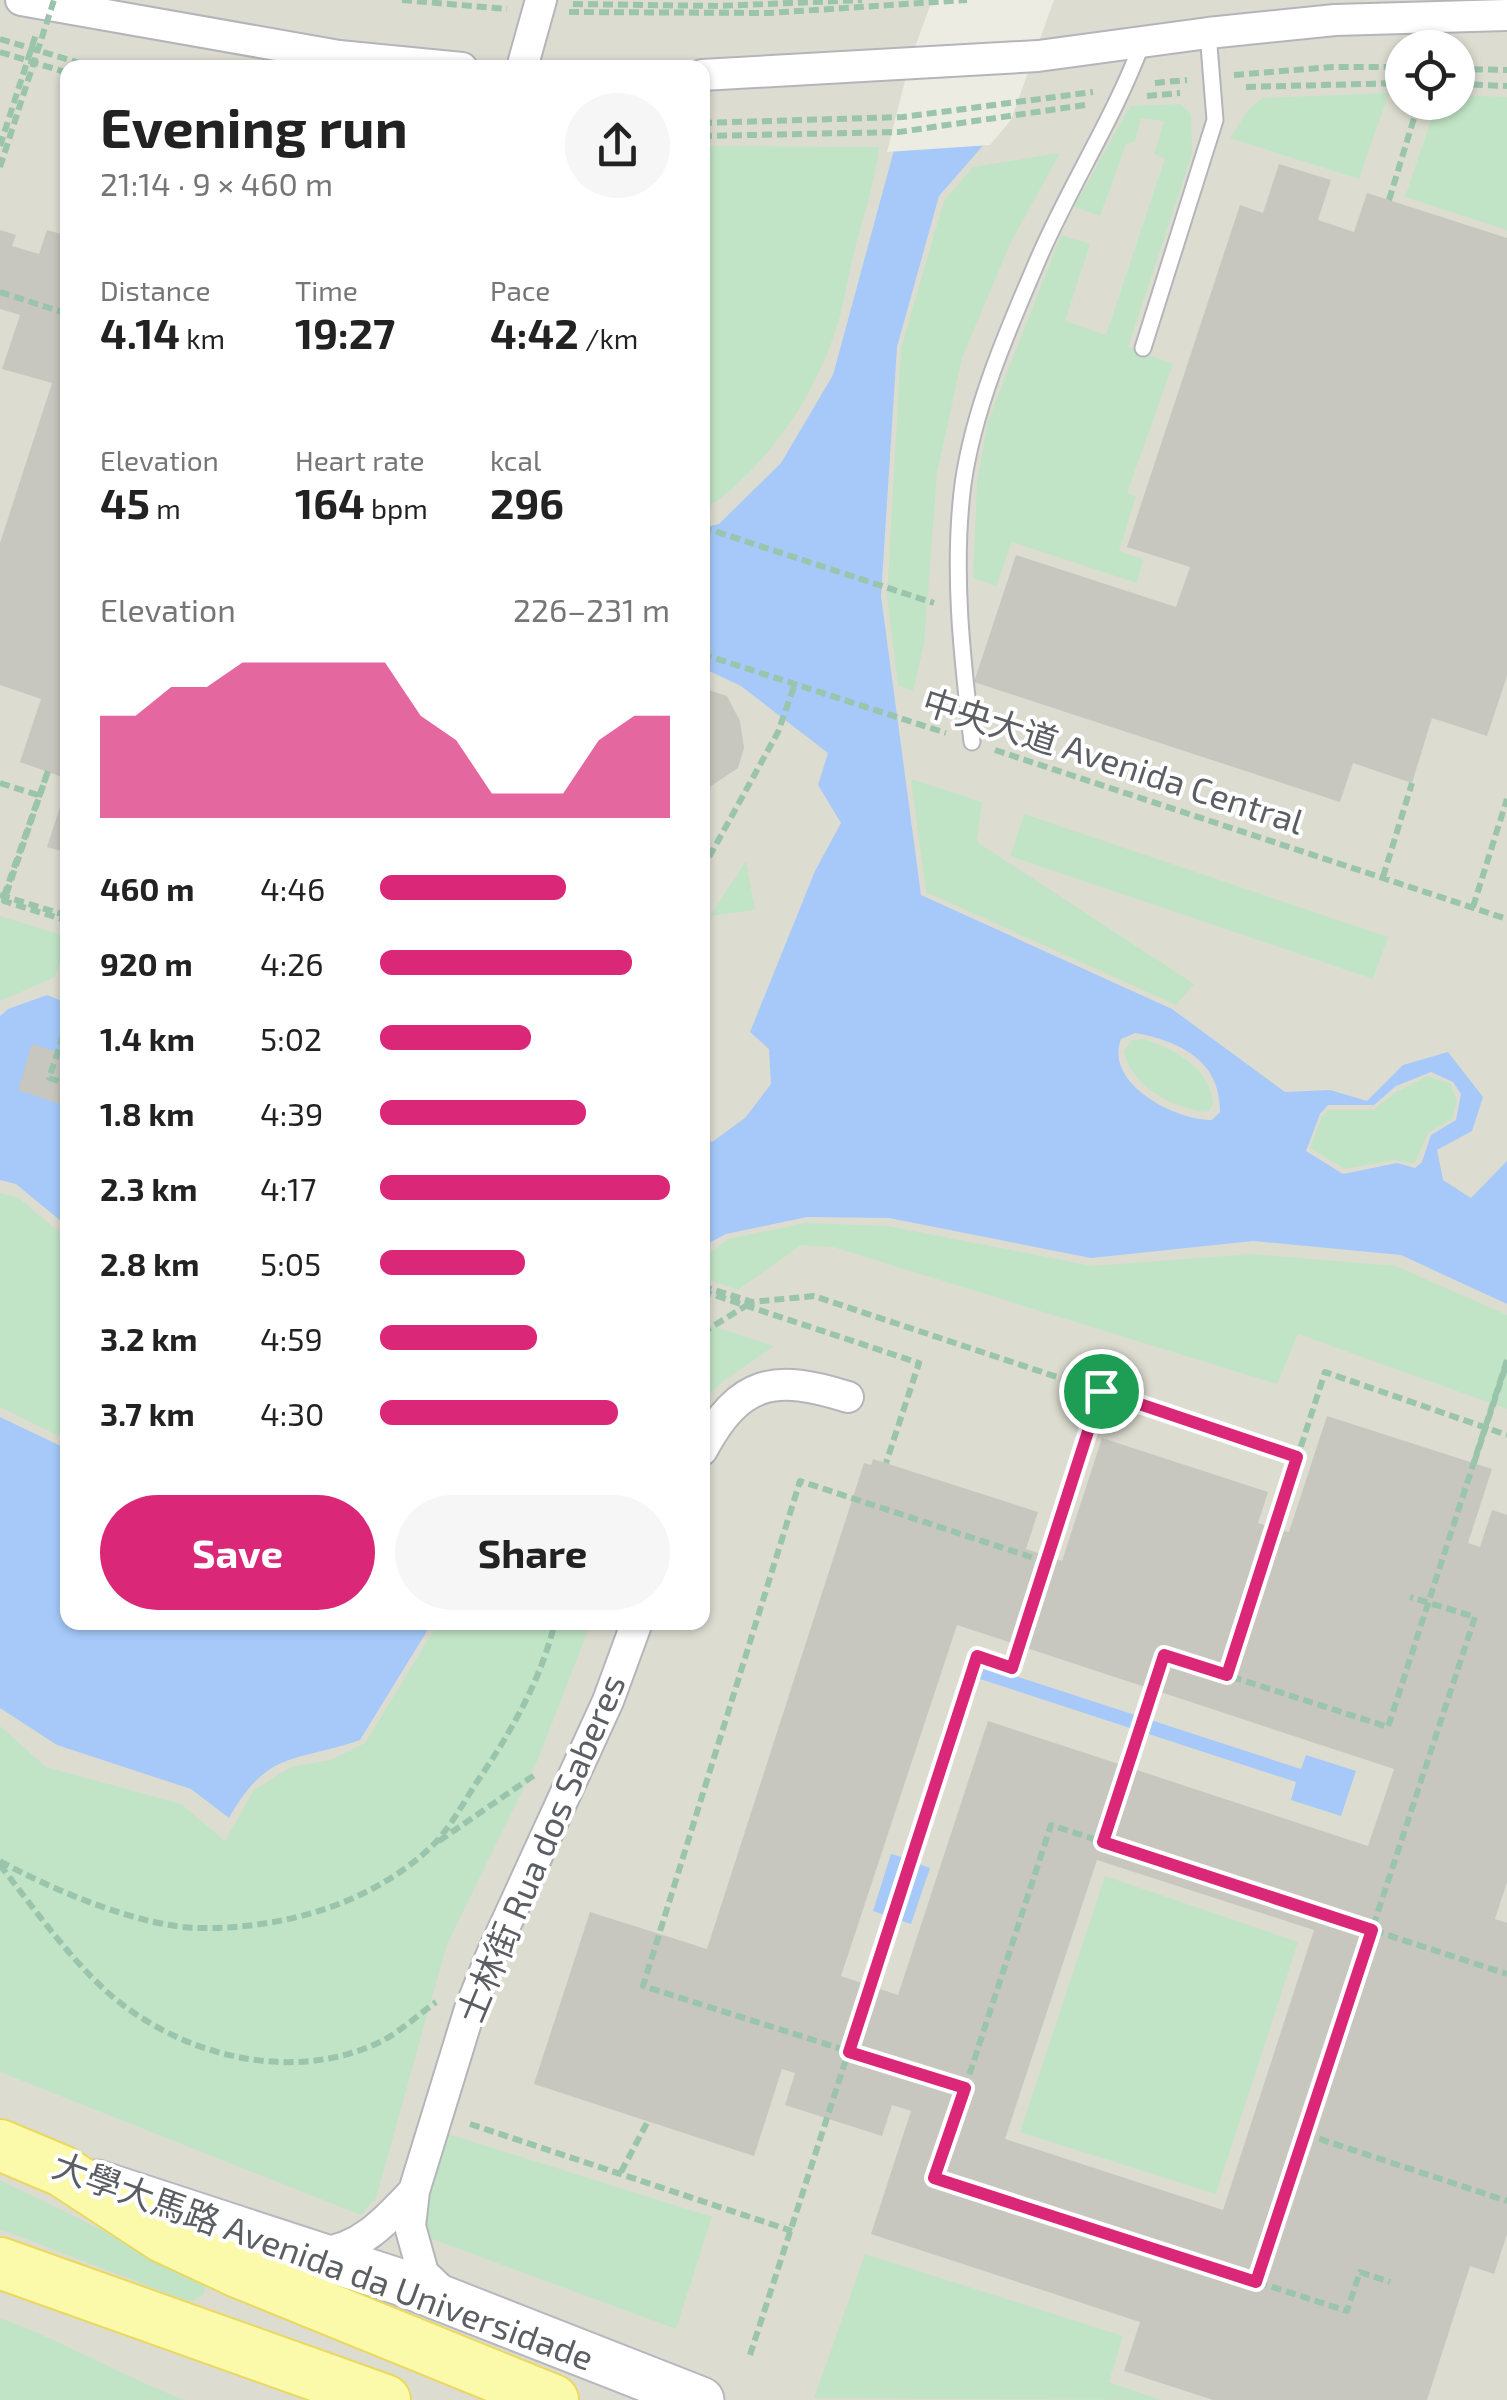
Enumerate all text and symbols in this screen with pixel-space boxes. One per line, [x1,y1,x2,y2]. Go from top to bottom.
map controls [1385,30,1475,120]
button: locate [1385,30,1475,120]
text: Evening run [100,93,408,159]
button: share [565,93,670,198]
text: 21:14 · 9 × 460 m [100,164,333,202]
text: Distance [100,273,211,307]
text: Time [295,273,358,307]
text: Pace [490,273,550,307]
text: 4.14 [100,307,180,357]
text: 19:27 [295,307,395,357]
text: 4:42 [490,307,579,357]
text: km [180,321,225,355]
text: /km [579,321,638,355]
text: Elevation [100,443,219,477]
text: Heart rate [295,443,425,477]
text: kcal [490,443,541,477]
text: 45 [100,477,150,527]
text: 164 [295,477,365,527]
text: 296 [490,477,564,527]
text: m [150,491,181,525]
text: bpm [365,491,428,525]
text: Elevation [100,590,236,628]
text: 226–231 m [513,590,670,628]
street label: 中央大道 Avenida Central [918,679,1310,842]
text: 460 m [100,869,195,907]
text: 4:46 [260,869,325,907]
text: 920 m [100,944,193,982]
text: 4:26 [260,944,324,982]
text: 1.4 km [100,1019,195,1057]
text: 5:02 [260,1019,322,1057]
text: 1.8 km [100,1094,195,1132]
text: 4:39 [260,1094,323,1132]
text: 2.3 km [100,1169,198,1207]
text: 4:17 [260,1169,316,1207]
text: 2.8 km [100,1244,199,1282]
text: 5:05 [260,1244,321,1282]
text: 3.2 km [100,1319,198,1357]
text: 4:59 [260,1319,323,1357]
pin [1059,1349,1144,1434]
icon: arrive [1074,1364,1129,1419]
text: 3.7 km [100,1394,195,1432]
text: 4:30 [260,1394,324,1432]
button: Save [100,1495,375,1610]
button: Share [395,1495,670,1610]
street label: 士林街 Rua dos Saberes [448,1668,633,2029]
street label: 大學大馬路 Avenida da Universidade [48,2143,600,2378]

